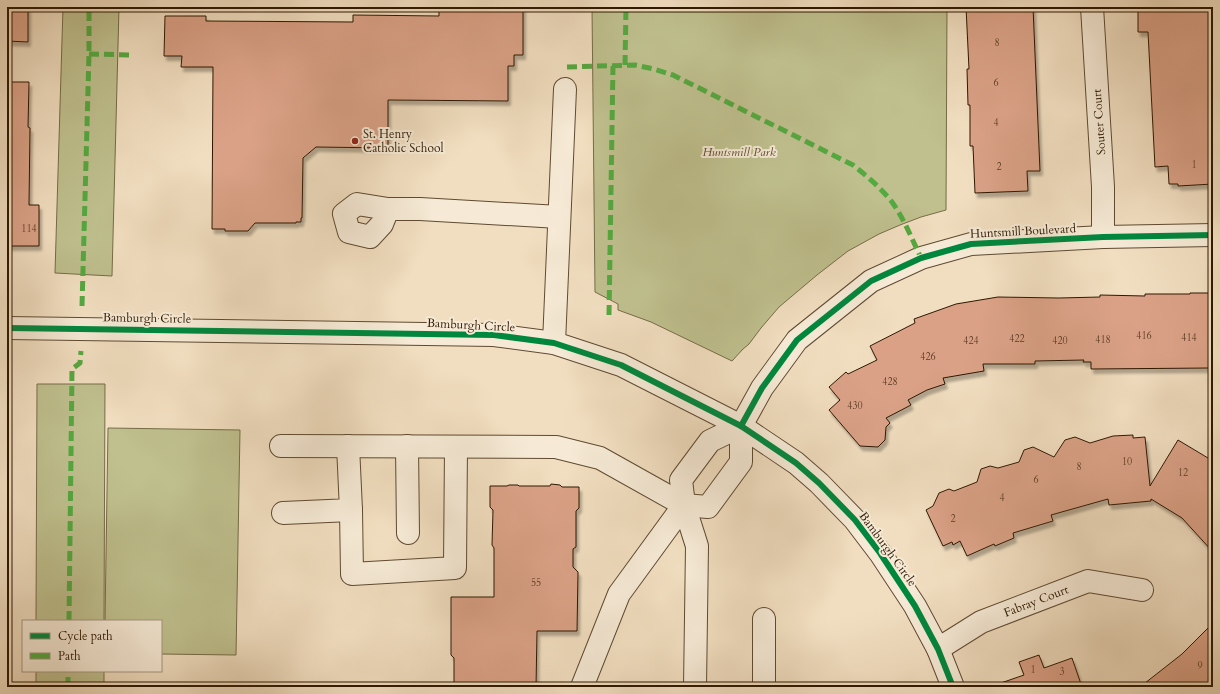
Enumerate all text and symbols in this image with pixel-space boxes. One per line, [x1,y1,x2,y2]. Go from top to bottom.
house number: 8 [994,36,1000,50]
house number: 6 [993,76,999,90]
street label: Souter Court [1089,88,1109,156]
house number: 4 [993,116,999,130]
place label: St. Henry Catholic School [363,126,443,156]
marker: St. Henry Catholic School [350,136,360,146]
park label: Huntsmill Park [702,144,776,160]
house number: 1 [1191,158,1197,172]
house number: 2 [996,160,1002,174]
street label: Huntsmill Boulevard [970,220,1077,242]
house number: 114 [21,222,37,236]
street label: Bamburgh Circle [103,309,191,327]
street label: Bamburgh Circle [426,315,516,335]
house number: 416 [1136,329,1152,343]
house number: 414 [1181,331,1197,345]
house number: 422 [1009,332,1025,346]
house number: 418 [1095,333,1111,347]
house number: 424 [963,334,979,348]
house number: 420 [1052,334,1068,348]
house number: 426 [920,350,936,364]
house number: 428 [882,375,898,389]
house number: 430 [847,399,863,413]
house number: 10 [1122,455,1132,469]
house number: 8 [1076,460,1082,474]
house number: 12 [1178,466,1188,480]
house number: 6 [1033,473,1039,487]
house number: 4 [999,491,1005,505]
street label: Bamburgh Circle [856,509,920,589]
house number: 2 [950,512,956,526]
house number: 55 [531,576,541,590]
street label: Fabray Court [1001,581,1071,621]
legend [22,620,162,672]
text: Cycle path [58,628,113,644]
text: Path [58,648,81,664]
house number: 9 [1197,659,1203,673]
house number: 1 [1030,663,1036,677]
house number: 3 [1059,665,1065,679]

